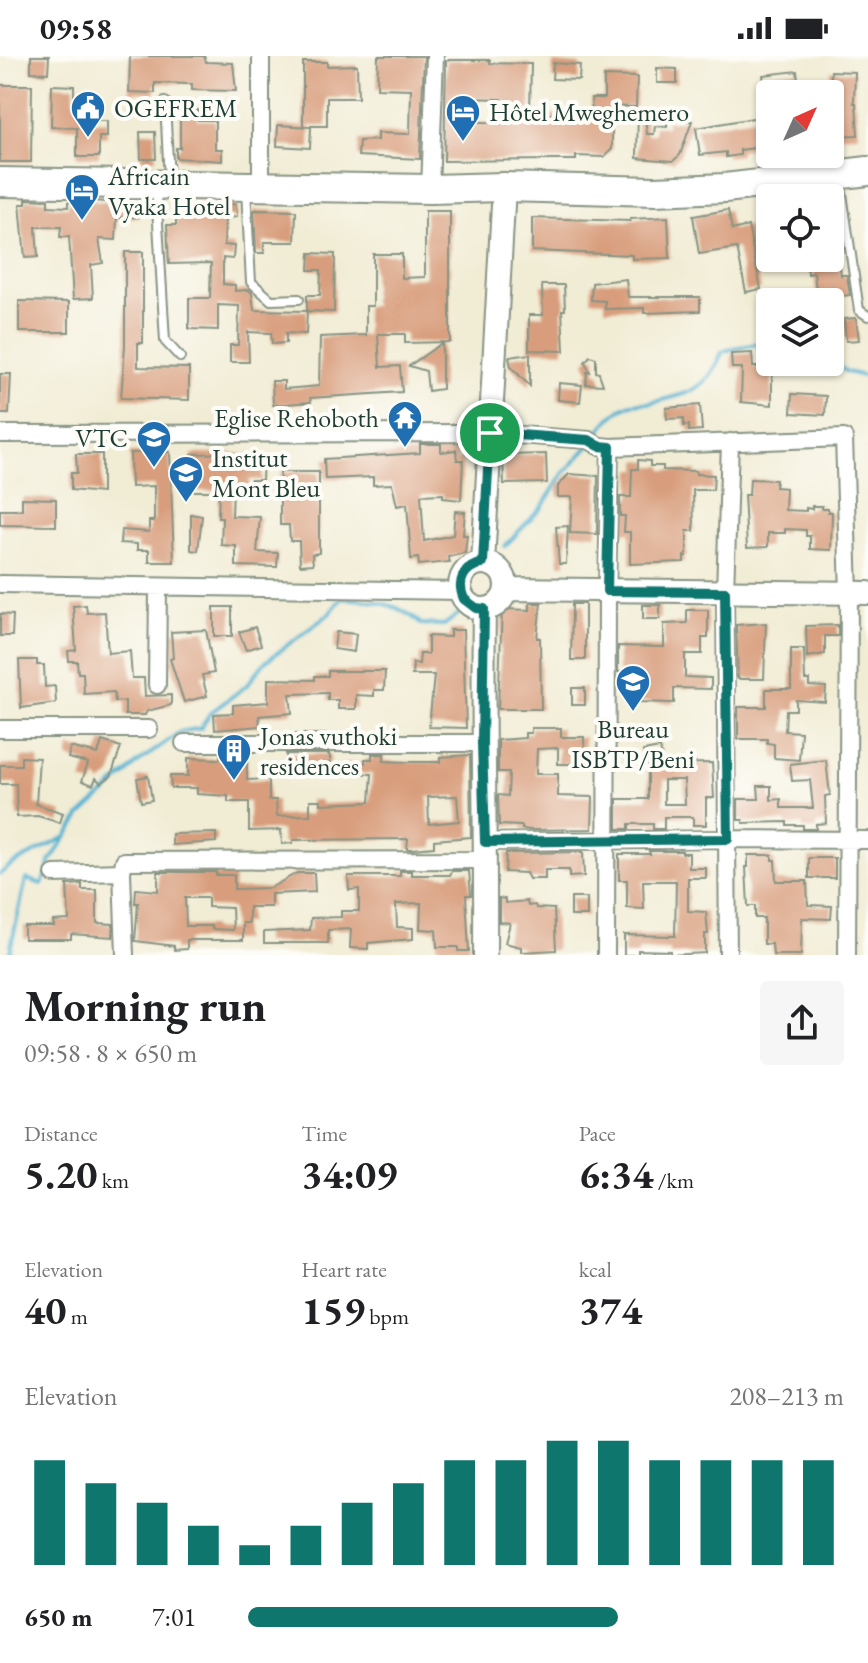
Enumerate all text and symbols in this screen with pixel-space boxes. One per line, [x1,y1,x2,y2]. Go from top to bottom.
text: 09:58 [40,9,112,48]
north arrow [756,80,844,168]
map controls [756,80,844,376]
public building icon: OGEFREM [69,89,107,139]
place label: OGEFREM [114,91,237,125]
hotel icon: Hôtel Mweghemero [444,93,482,143]
place label: Hôtel Mweghemero [489,95,689,129]
place label: Africain Vyaka Hotel [107,159,231,223]
hotel icon: Africain Vyaka Hotel [63,172,101,222]
button: locate [756,184,844,272]
button: layers [756,288,844,376]
temple icon: Eglise Rehoboth [386,399,424,449]
pin [456,399,524,467]
place label: Eglise Rehoboth [214,401,379,435]
icon: arrive [468,411,512,455]
school or university icon: VTC [135,419,173,469]
place label: VTC [75,421,128,455]
place label: Institut Mont Bleu [212,441,321,505]
school or university icon: Institut Mont Bleu [167,454,205,504]
school or university icon: Bureau ISBTP/Beni [614,663,652,713]
place label: Bureau ISBTP/Beni [571,712,695,776]
place label: Jonas vuthoki residences [258,719,397,783]
building icon: Jonas vuthoki residences [215,732,253,782]
text: Morning run [24,977,266,1034]
button: share [760,981,844,1065]
text: 09:58 · 8 × 650 m [24,1036,197,1070]
text: Distance [24,1119,97,1148]
text: Time [301,1119,347,1148]
text: Pace [579,1119,616,1148]
text: 5.20 [24,1148,97,1200]
text: 34:09 [301,1148,397,1200]
text: 6:34 [579,1148,653,1200]
text: km [97,1166,129,1195]
text: /km [653,1166,694,1195]
text: Elevation [24,1255,103,1284]
text: Heart rate [301,1255,387,1284]
text: kcal [579,1255,612,1284]
text: 40 [24,1284,66,1336]
text: 159 [301,1284,365,1336]
text: 374 [579,1284,642,1336]
text: m [66,1302,88,1331]
text: bpm [365,1302,409,1331]
text: Elevation [24,1379,118,1413]
text: 208–213 m [729,1379,844,1413]
text: 650 m [24,1600,92,1634]
text: 7:01 [152,1600,196,1634]

